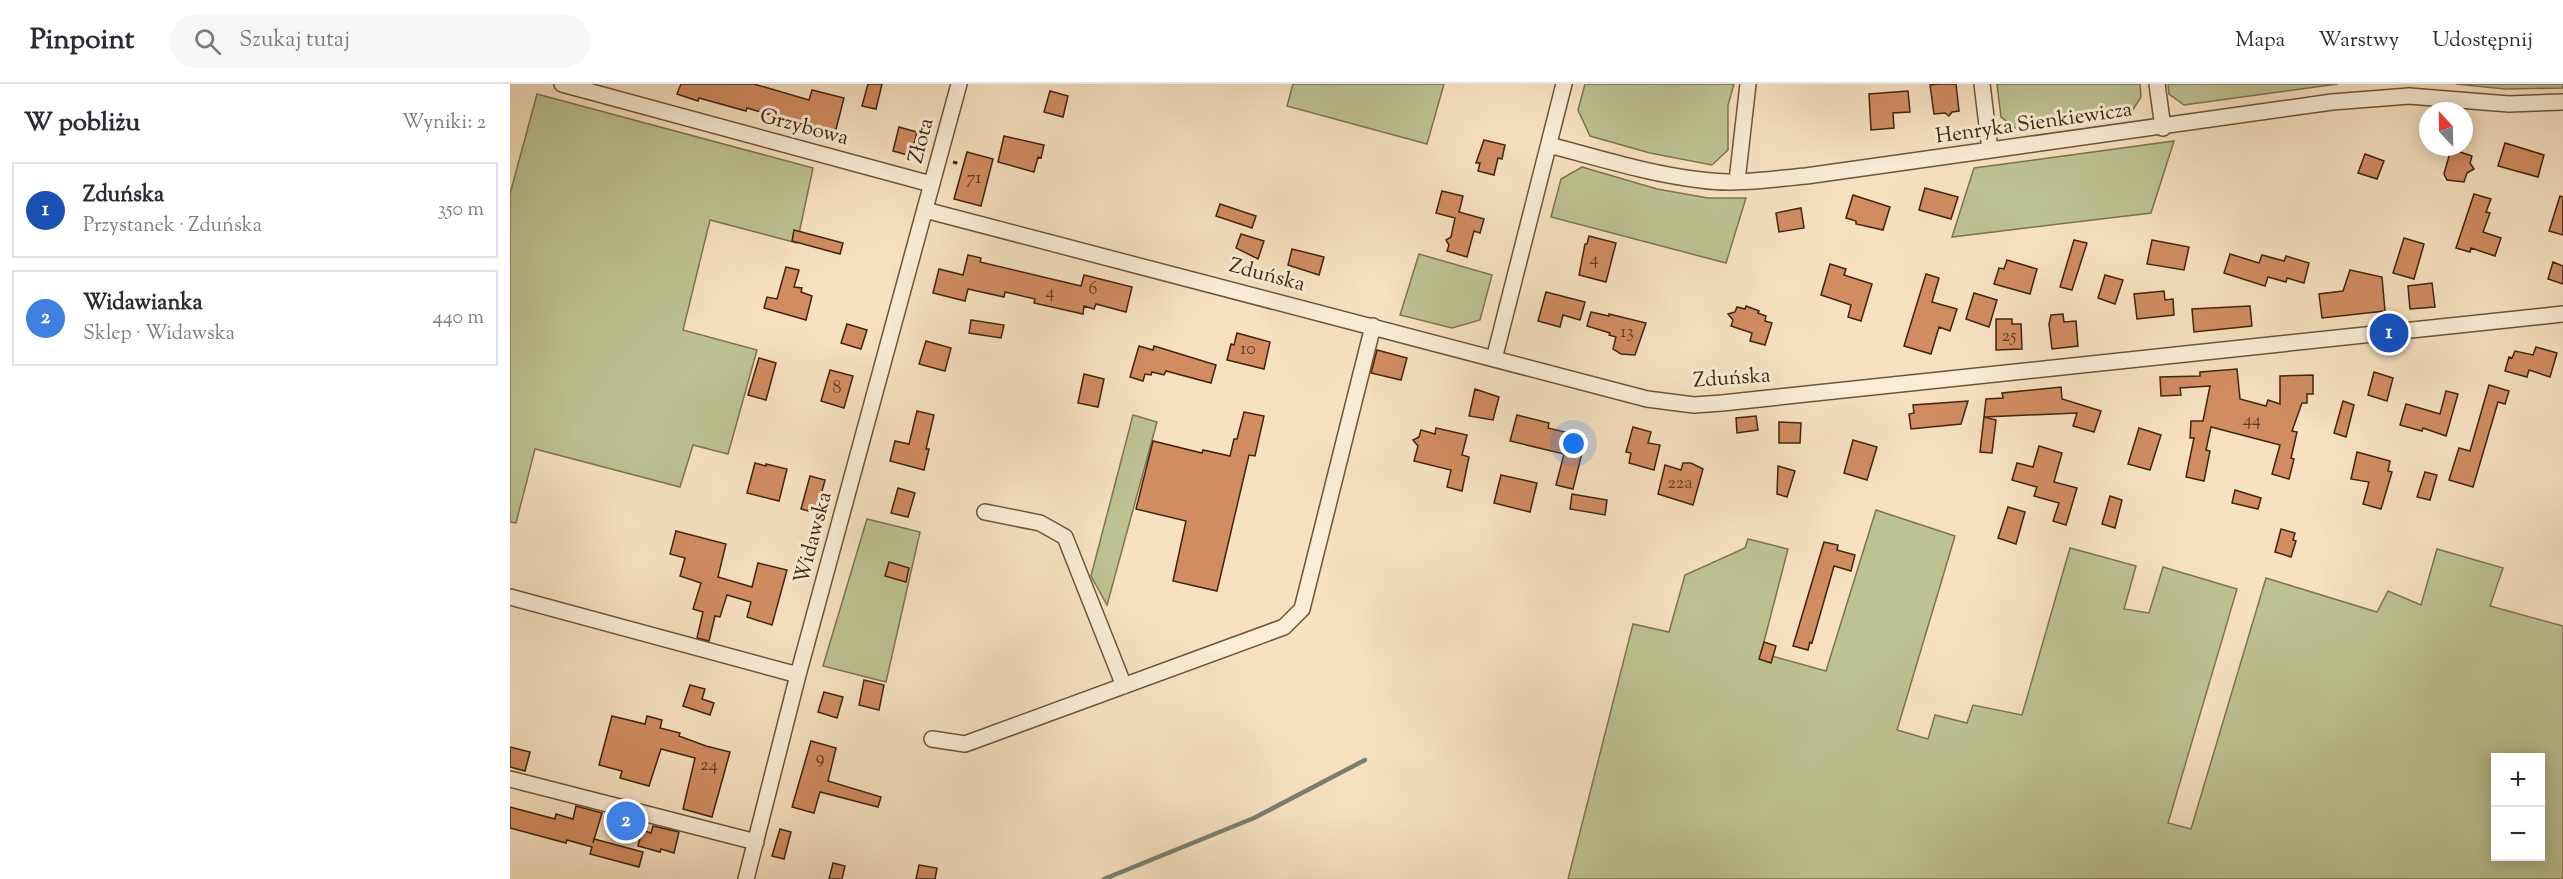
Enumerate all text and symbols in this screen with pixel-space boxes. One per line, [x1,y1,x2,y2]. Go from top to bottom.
search box [170,14,590,68]
text: Pinpoint [30,21,134,61]
icon: search [191,25,224,58]
text: Szukaj tutaj [239,25,350,57]
text: Mapa [2235,26,2285,56]
text: Warstwy [2318,26,2399,56]
text: Udostępnij [2432,26,2533,56]
street label: Henryka Sienkiewicza [1934,95,2135,153]
street label: Grzybowa [756,102,852,154]
north arrow [2419,102,2473,156]
text: W pobliżu [24,105,140,142]
text: Wyniki: 2 [402,109,486,138]
street label: Złota [902,115,942,167]
house number: 71 [966,166,982,192]
text: Zduńska [83,180,164,212]
text: 1 [42,196,49,225]
text: 350 m [438,196,484,225]
text: Przystanek · Zduńska [83,212,262,241]
house number: 4 [1589,247,1599,273]
street label: Zduńska [1226,251,1309,301]
house number: 6 [1089,277,1098,303]
house number: 4 [1045,280,1055,306]
text: Widawianka [83,288,203,320]
text: 2 [41,304,50,333]
text: 440 m [433,304,484,333]
pin: 1 [2370,310,2408,356]
text: Sklep · Widawska [83,320,235,349]
house number: 13 [1620,320,1634,346]
house number: 25 [2002,324,2016,350]
house number: 10 [1240,337,1256,363]
street label: Zduńska [1692,361,1772,397]
house number: 8 [833,376,842,402]
house number: 44 [2243,408,2261,434]
your location [1559,429,1588,458]
house number: 22a [1667,471,1693,497]
street label: Widawska [787,488,841,587]
house number: 9 [816,746,825,772]
house number: 24 [700,753,718,779]
map controls [2491,753,2545,861]
button: + [2491,753,2545,807]
pin: 2 [606,798,646,844]
button: − [2491,807,2545,861]

